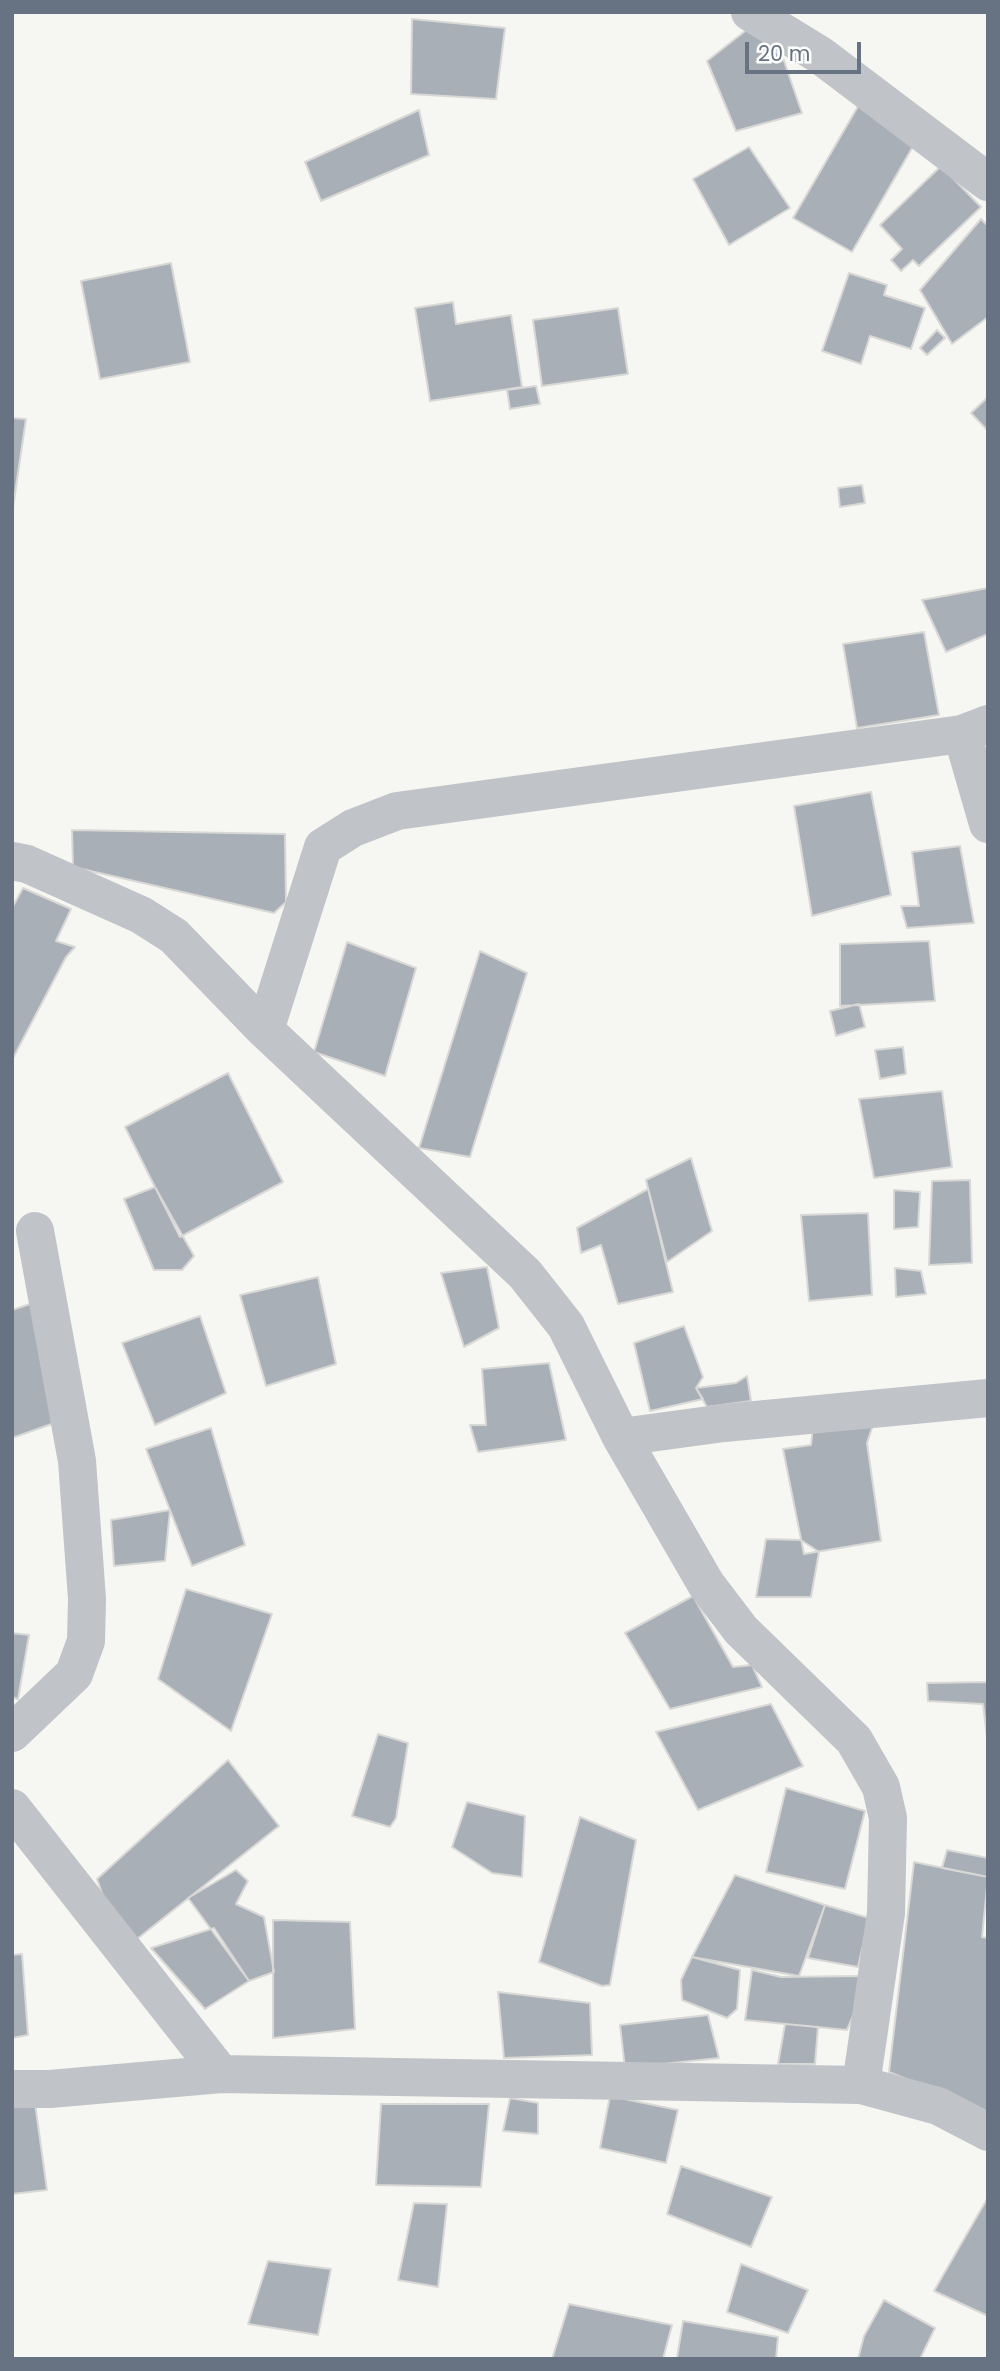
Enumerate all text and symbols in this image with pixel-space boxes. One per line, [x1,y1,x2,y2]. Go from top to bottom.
scale bar [748,28,864,72]
text: 20 m [758,39,811,68]

